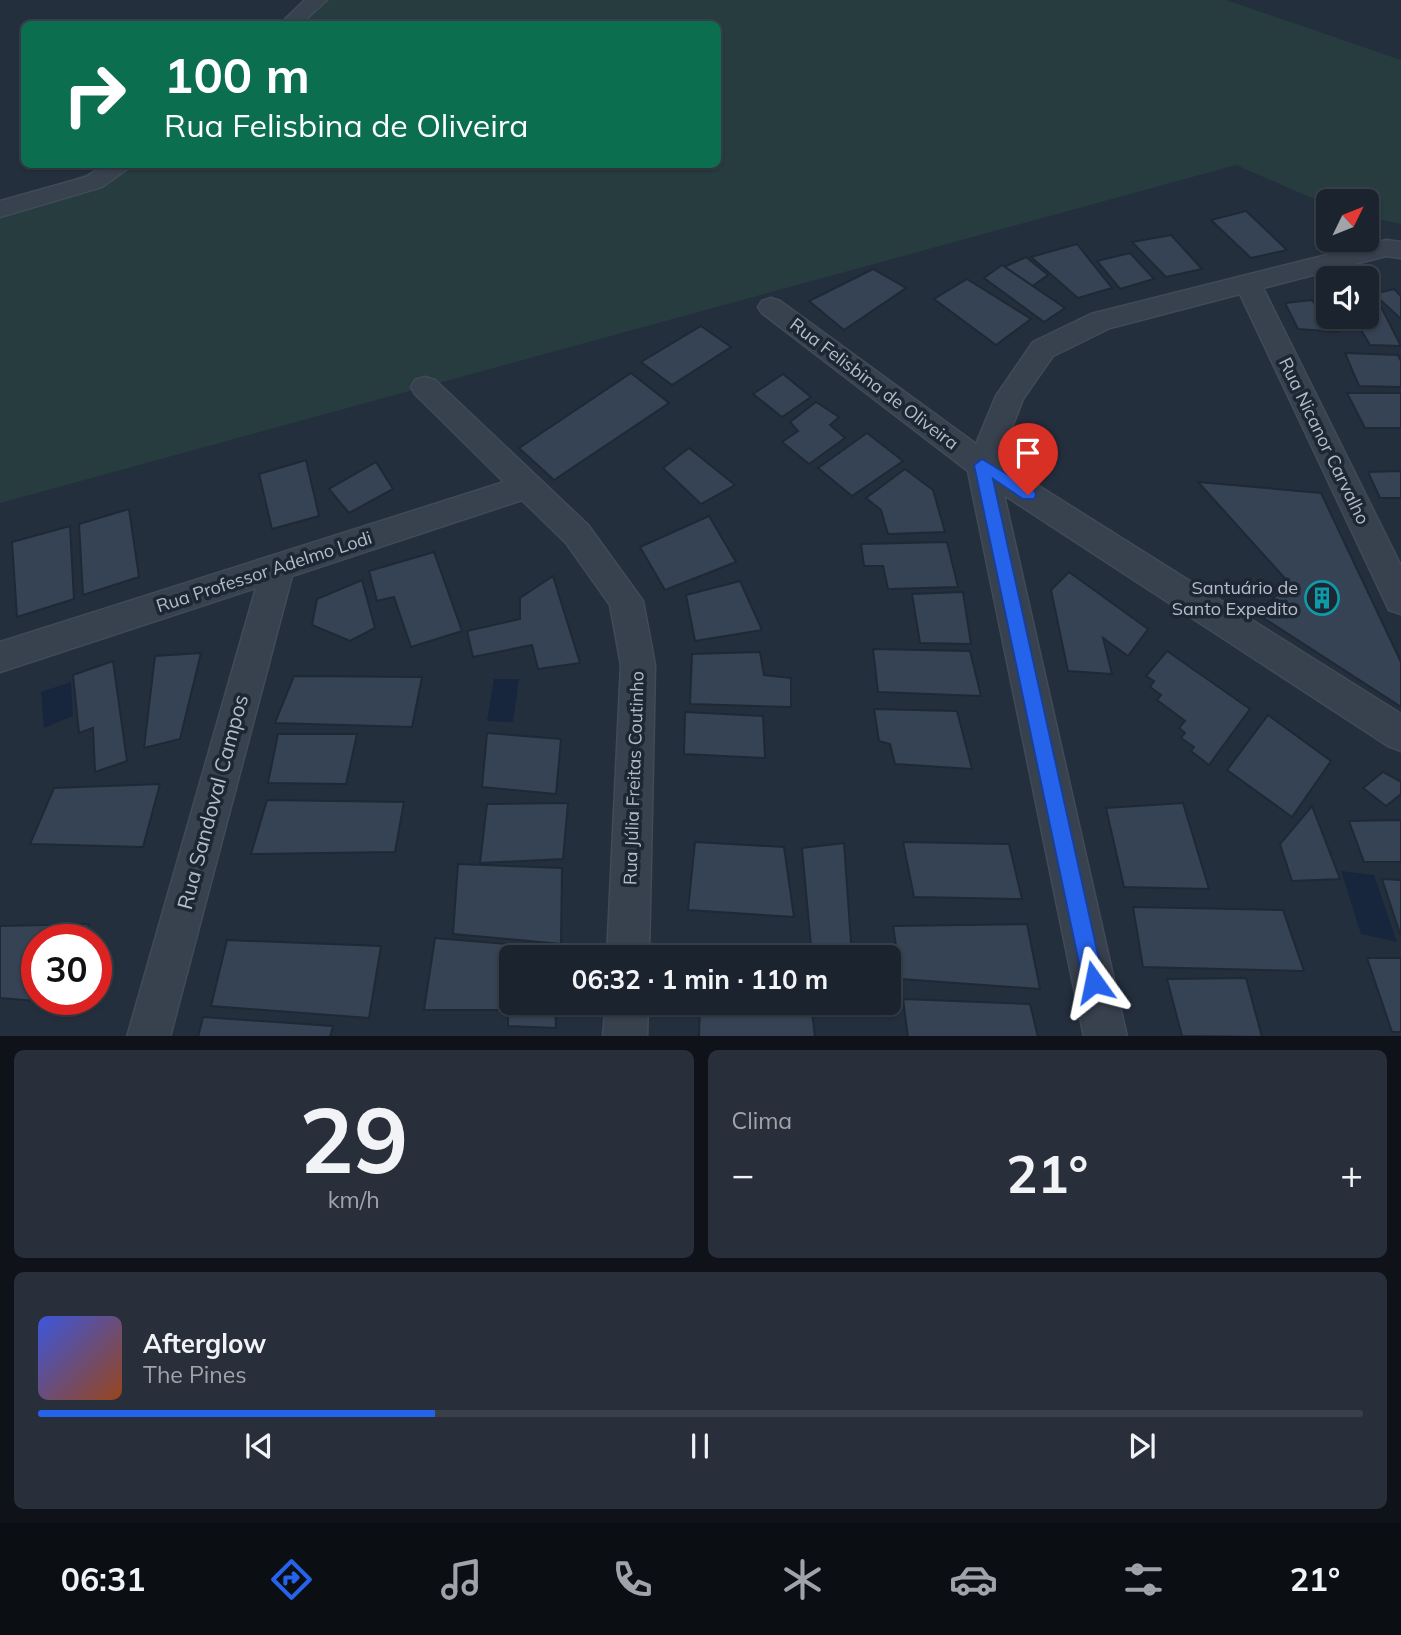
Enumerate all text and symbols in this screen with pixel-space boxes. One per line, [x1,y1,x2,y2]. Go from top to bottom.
text: 100 m [164,44,310,105]
icon: right [49,49,140,140]
text: Rua Felisbina de Oliveira [164,105,529,145]
north arrow [1316,189,1379,252]
map controls [1316,189,1379,329]
button: sound [1316,266,1379,329]
street label: Rua Felisbina de Oliveira [786,313,963,454]
street label: Rua Nicanor Carvalho [1274,354,1375,528]
pin [998,423,1058,495]
icon: arrive [1009,434,1047,472]
street label: Rua Professor Adelmo Lodi [153,526,375,617]
place label: Santuário de Santo Expedito [1172,576,1298,620]
building icon: Santuário de Santo Expedito [1303,579,1341,617]
street label: Rua Júlia Freitas Coutinho [618,671,649,885]
street label: Rua Sandoval Campos [171,692,253,912]
speed limit sign: 30 [21,924,112,1015]
position arrow [1057,945,1131,1019]
text: 06:32 · 1 min · 110 m [572,963,828,996]
text: 29 [299,1082,408,1196]
text: Clima [732,1106,792,1135]
text: 21° [1006,1141,1088,1206]
text: − [732,1150,754,1198]
text: + [1340,1150,1363,1198]
text: km/h [328,1185,380,1214]
text: Afterglow [143,1327,266,1360]
text: The Pines [143,1360,247,1389]
icon: previous [240,1427,278,1465]
icon: pause [681,1427,719,1465]
icon: next [1123,1427,1161,1465]
icon: directions [267,1555,316,1604]
icon: music [437,1555,486,1604]
icon: phone [608,1555,657,1604]
icon: climate [778,1555,827,1604]
icon: car [949,1555,998,1604]
icon: filters [1119,1555,1168,1604]
text: 06:31 [61,1559,145,1599]
text: 21° [1290,1559,1340,1599]

